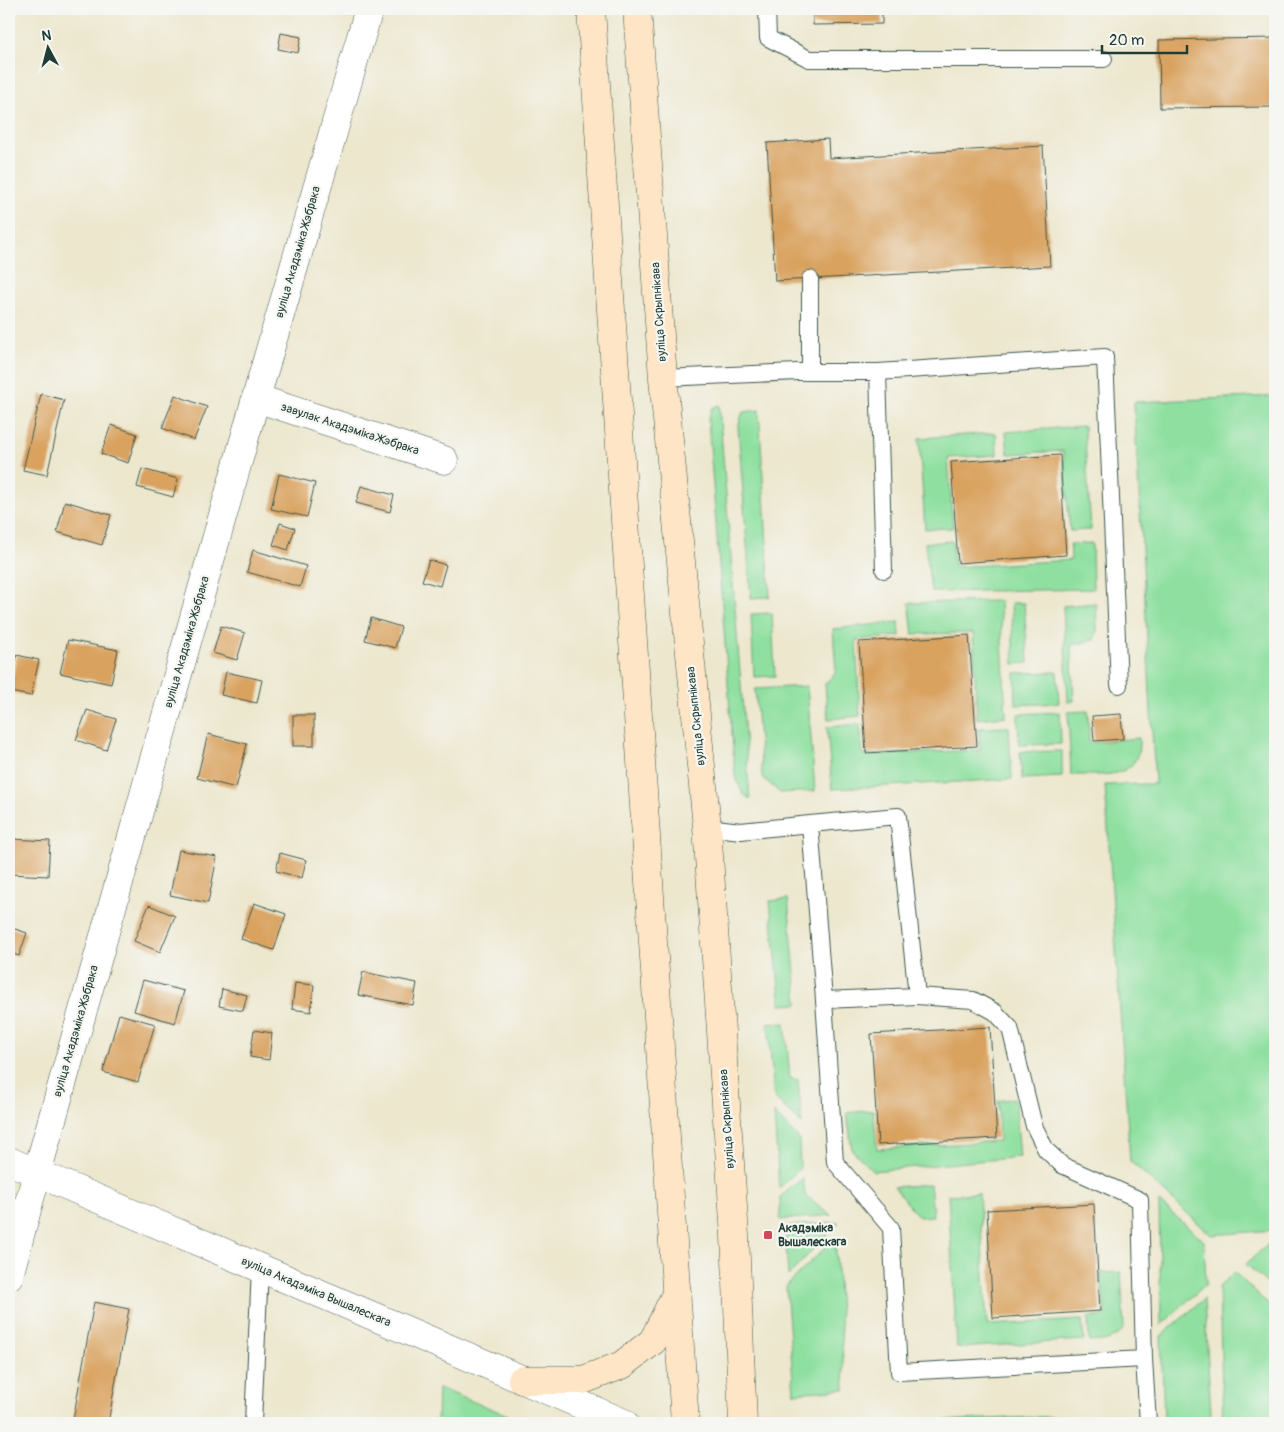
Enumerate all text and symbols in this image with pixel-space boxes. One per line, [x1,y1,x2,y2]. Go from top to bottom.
north arrow [22,22,72,72]
scale bar [1102,22,1186,54]
text: N [41,27,52,45]
text: 20 m [1109,31,1144,50]
street label: вуліца Акадэміка Жэбрака [272,184,324,320]
street label: вуліца Скрыпнікава [648,261,670,362]
street label: завулак Акадэміка Жэбрака [279,400,421,459]
street label: вуліца Акадэміка Жэбрака [161,574,213,710]
street label: вуліца Скрыпнікава [683,665,709,766]
street label: вуліца Акадэміка Жэбрака [50,963,102,1099]
street label: вуліца Скрыпнікава [716,1068,738,1169]
place label: Акадэміка Вышалескага [778,1221,847,1250]
marker: Акадэміка Вышалескага [762,1229,774,1241]
street label: вуліца Акадэміка Вышалескага [239,1254,393,1331]

